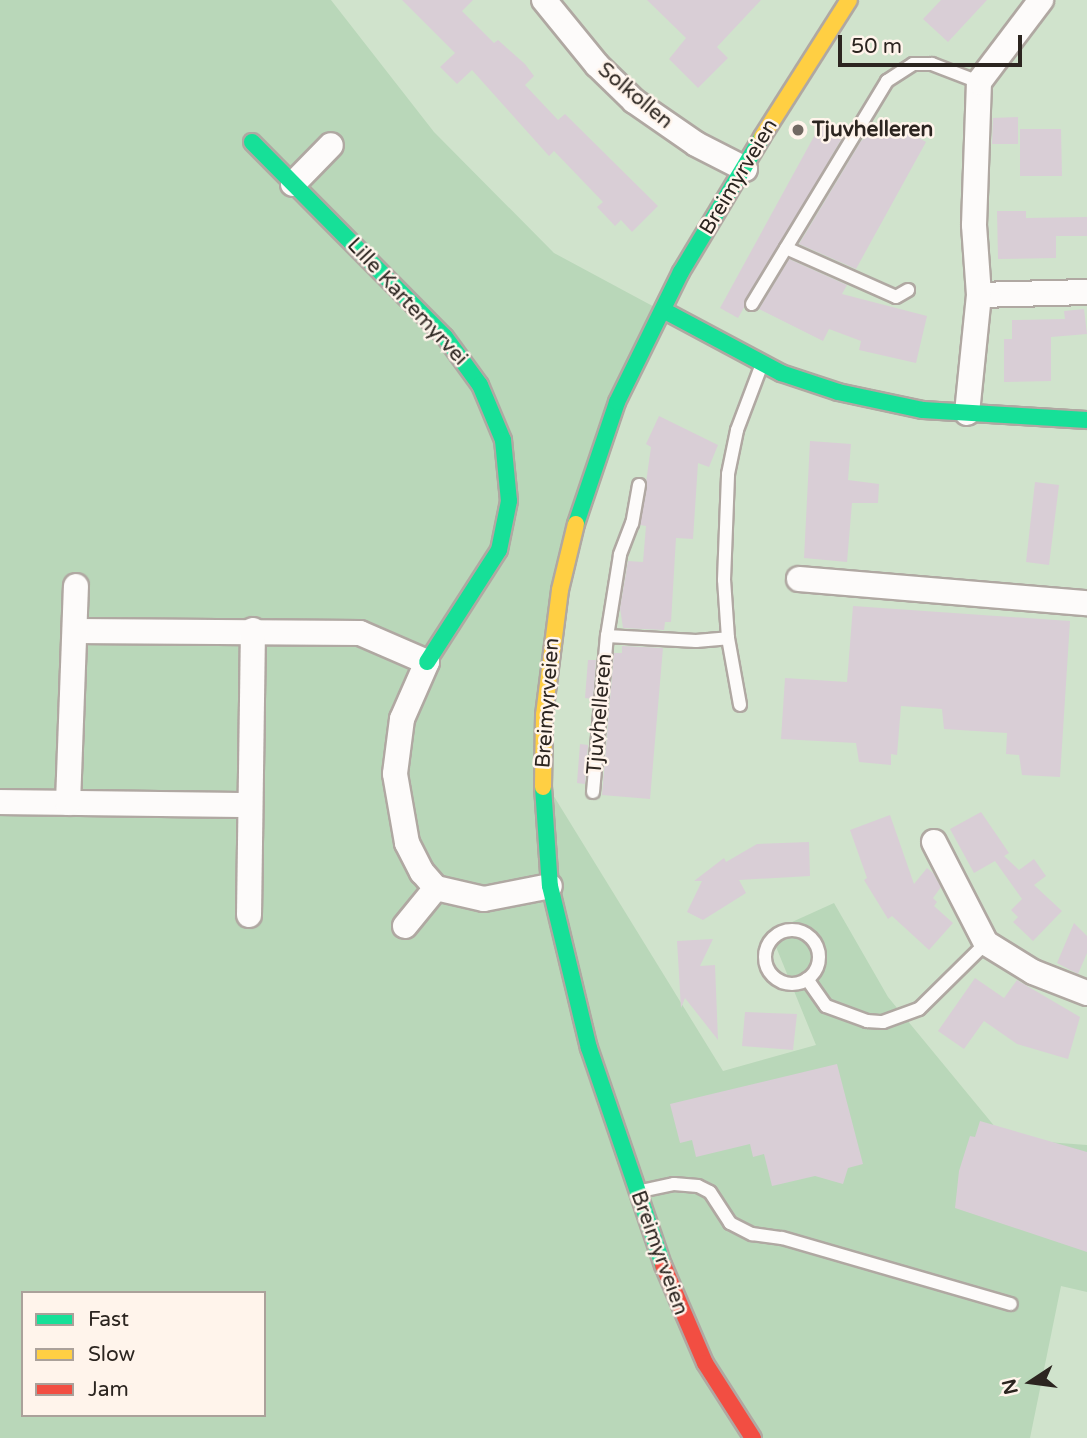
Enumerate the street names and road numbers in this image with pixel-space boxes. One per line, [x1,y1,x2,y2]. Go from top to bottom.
street label: Solkollen [592,57,678,135]
street label: Breimyrveien [695,115,783,239]
street label: Lille Kartemyrvei [341,233,473,371]
street label: Breimyrveien [531,637,565,769]
street label: Tjuvhelleren [582,653,618,775]
street label: Breimyrveien [625,1187,693,1319]

